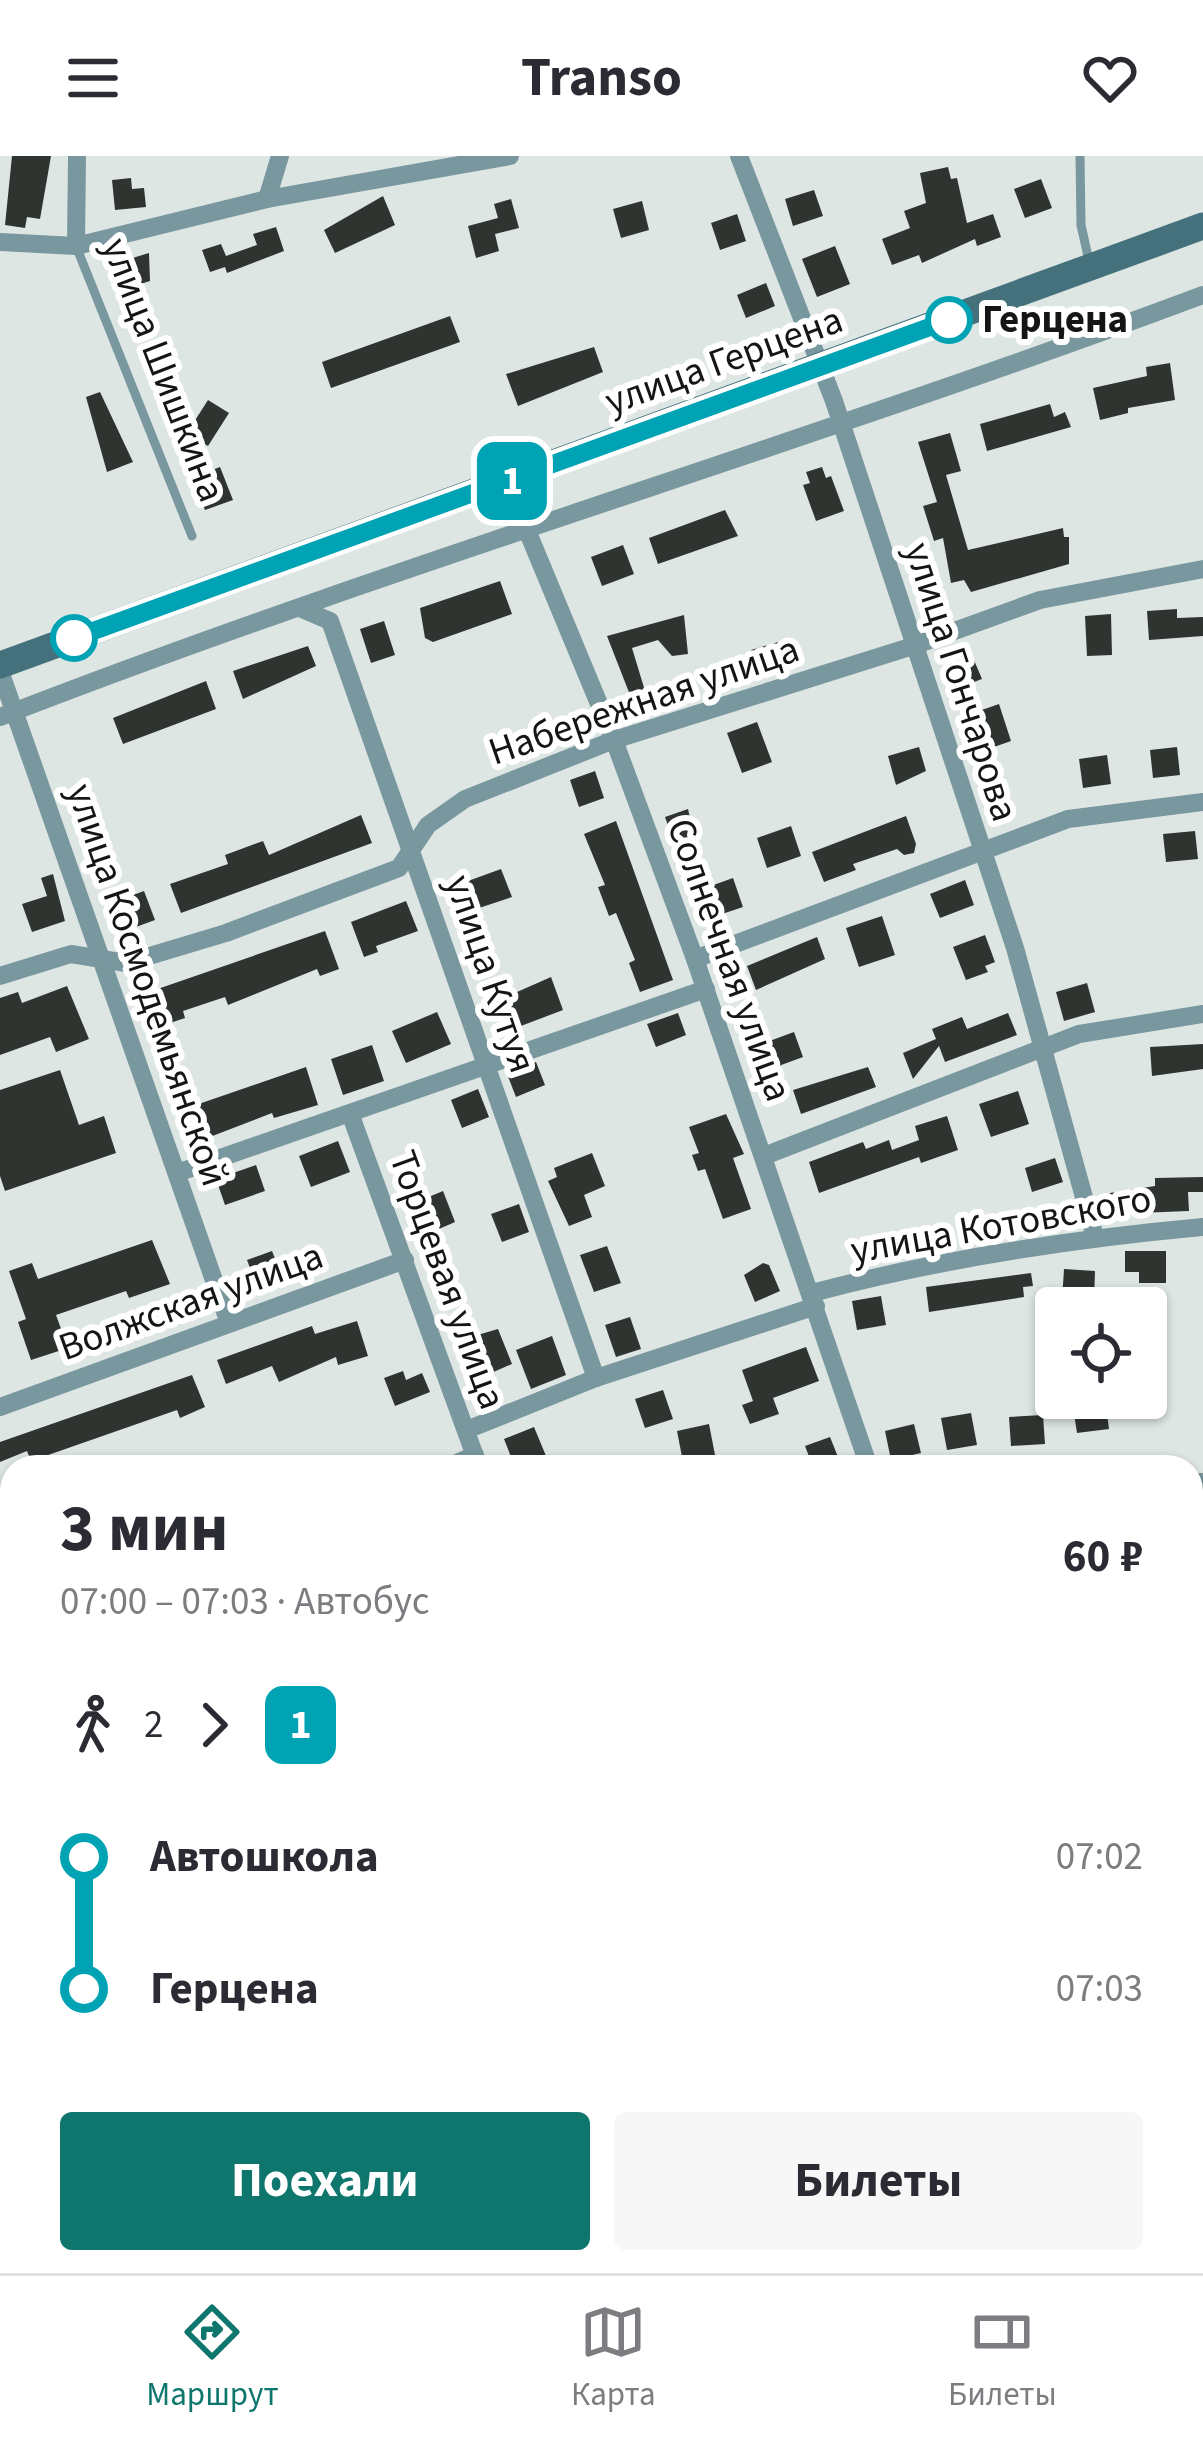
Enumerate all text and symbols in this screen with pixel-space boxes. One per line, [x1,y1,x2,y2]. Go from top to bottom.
text: Transo [521,40,682,117]
icon: menu [60,45,126,111]
icon: heart [1077,45,1143,111]
street label: улица Шишкина [87,230,239,510]
street label: улица Герцена [597,292,851,430]
place label: Герцена [982,292,1128,348]
marker: Герцена [927,298,971,342]
line badge: 1 [473,442,551,520]
text: 1 [501,451,523,511]
street label: улица Гончарова [890,535,1032,829]
unlabelled marker [52,616,96,660]
street label: Набережная улица [481,622,807,780]
street label: улица Космодемьянской [52,776,242,1194]
street label: Солнечная улица [652,811,806,1109]
street label: улица Кутуя [430,868,550,1080]
street label: Торцевая улица [374,1143,520,1417]
street label: улица Котовского [846,1171,1156,1279]
street label: Волжская улица [51,1228,331,1376]
map controls [1035,1287,1167,1419]
button: locate [1035,1287,1167,1419]
text: 3 мин [60,1482,229,1576]
text: 60 ₽ [1063,1525,1143,1589]
text: 07:00 – 07:03 · Автобус [60,1574,430,1630]
icon: walk [60,1692,126,1758]
icon: forward [181,1692,247,1758]
text: 1 [289,1695,312,1755]
text: 2 [144,1697,163,1753]
text: Автошкола [150,1825,379,1889]
text: 07:02 [1056,1829,1143,1885]
text: Герцена [150,1957,319,2021]
text: 07:03 [1056,1961,1143,2017]
button: Поехали [60,2112,590,2250]
button: Билеты [614,2112,1143,2250]
tab: Маршрут [146,2299,279,2418]
tab: Карта [571,2299,656,2418]
tab: Билеты [948,2299,1057,2418]

